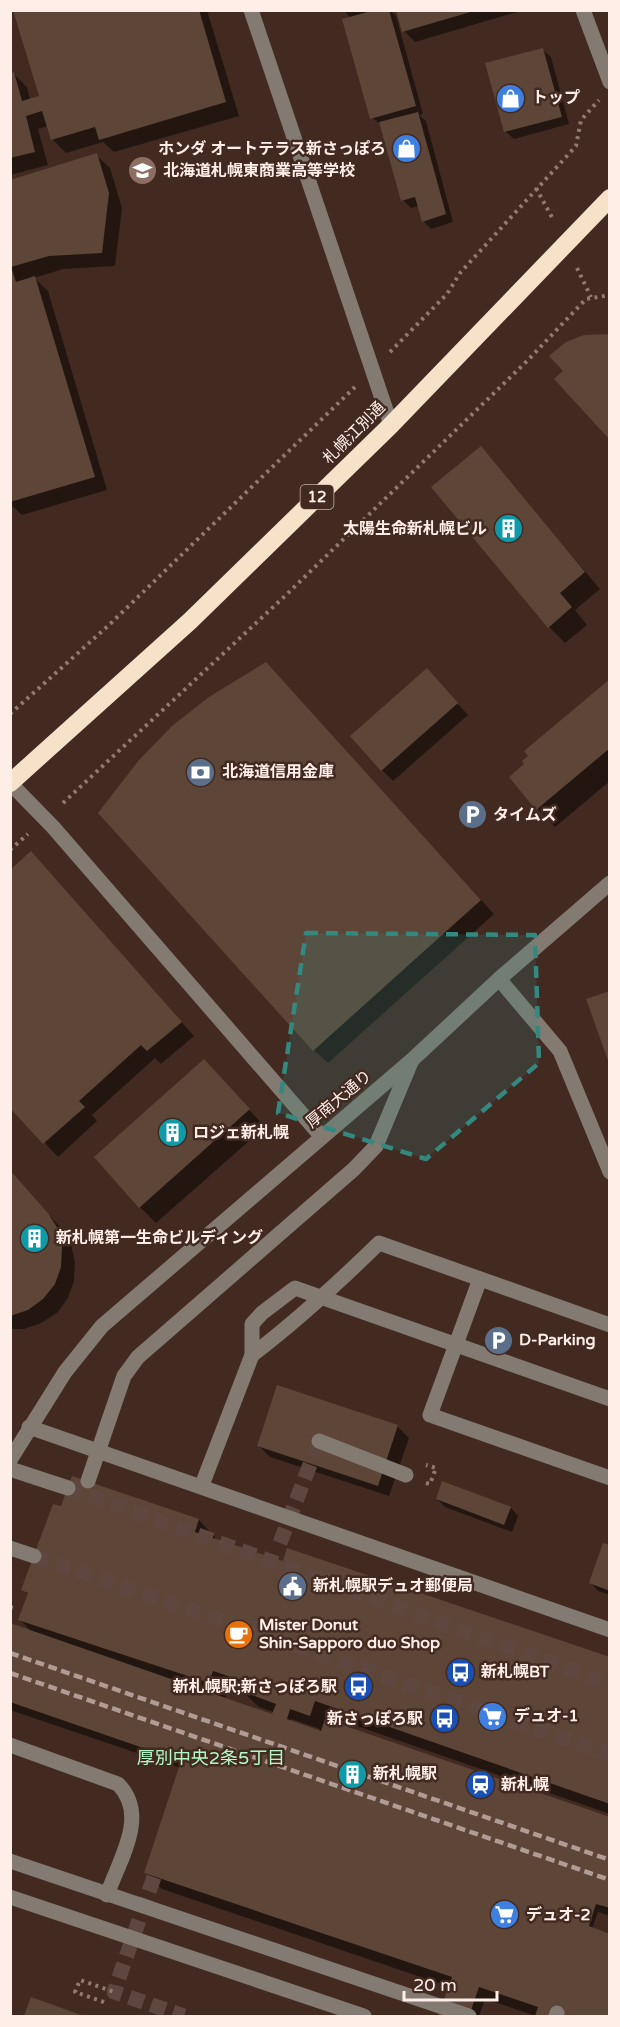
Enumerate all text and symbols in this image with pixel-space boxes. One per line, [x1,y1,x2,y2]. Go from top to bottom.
shop icon: トップ [495,82,527,114]
place label: トップ [532,88,580,108]
shop icon: ホンダ オートテラス新さっぽろ [391,133,423,165]
place label: ホンダ オートテラス新さっぽろ [158,139,386,159]
school or university icon: 北海道札幌東商業高等学校 [126,155,158,187]
place label: 北海道札幌東商業高等学校 [163,161,355,181]
street label: 札幌江別通 [319,398,389,468]
road number: 12 [300,485,334,509]
building icon: 太陽生命新札幌ビル [492,513,524,545]
place label: 太陽生命新札幌ビル [343,519,487,539]
bank icon: 北海道信用金庫 [185,756,217,788]
place label: 北海道信用金庫 [222,762,334,782]
parking icon: タイムズ [456,799,488,831]
place label: タイムズ [493,805,557,825]
street label: 厚南大通り [302,1066,376,1132]
building icon: ロジェ新札幌 [156,1117,188,1149]
place label: ロジェ新札幌 [193,1123,289,1143]
building icon: 新札幌第一生命ビルディング [19,1222,51,1254]
place label: 新札幌第一生命ビルディング [56,1228,263,1248]
parking icon: D-Parking [482,1324,514,1356]
place label: D-Parking [519,1330,596,1350]
public building icon: 新札幌駅デュオ郵便局 [276,1570,308,1602]
place label: 新札幌駅デュオ郵便局 [313,1576,473,1596]
place label: Mister Donut Shin-Sapporo duo Shop [259,1615,440,1653]
cafe icon: Mister Donut Shin-Sapporo duo Shop [222,1618,254,1650]
bus stop icon: 新札幌BT [444,1656,476,1688]
place label: 新札幌BT [481,1662,549,1682]
bus stop icon: 新札幌駅;新さっぽろ駅 [342,1671,374,1703]
place label: 新札幌駅;新さっぽろ駅 [173,1677,337,1697]
supermarket icon: デュオ-1 [477,1700,509,1732]
bus stop icon: 新さっぽろ駅 [428,1703,460,1735]
place label: デュオ-1 [514,1706,579,1726]
place label: 新さっぽろ駅 [327,1709,423,1729]
district label: 厚別中央2条5丁目 [137,1747,285,1769]
building icon: 新札幌駅 [336,1758,368,1790]
place label: 新札幌駅 [373,1764,437,1784]
station icon: 新札幌 [464,1769,496,1801]
place label: 新札幌 [501,1775,549,1795]
supermarket icon: デュオ-2 [489,1899,521,1931]
place label: デュオ-2 [526,1905,591,1925]
scale bar [404,1964,497,2002]
text: 20 m [413,1974,457,1996]

